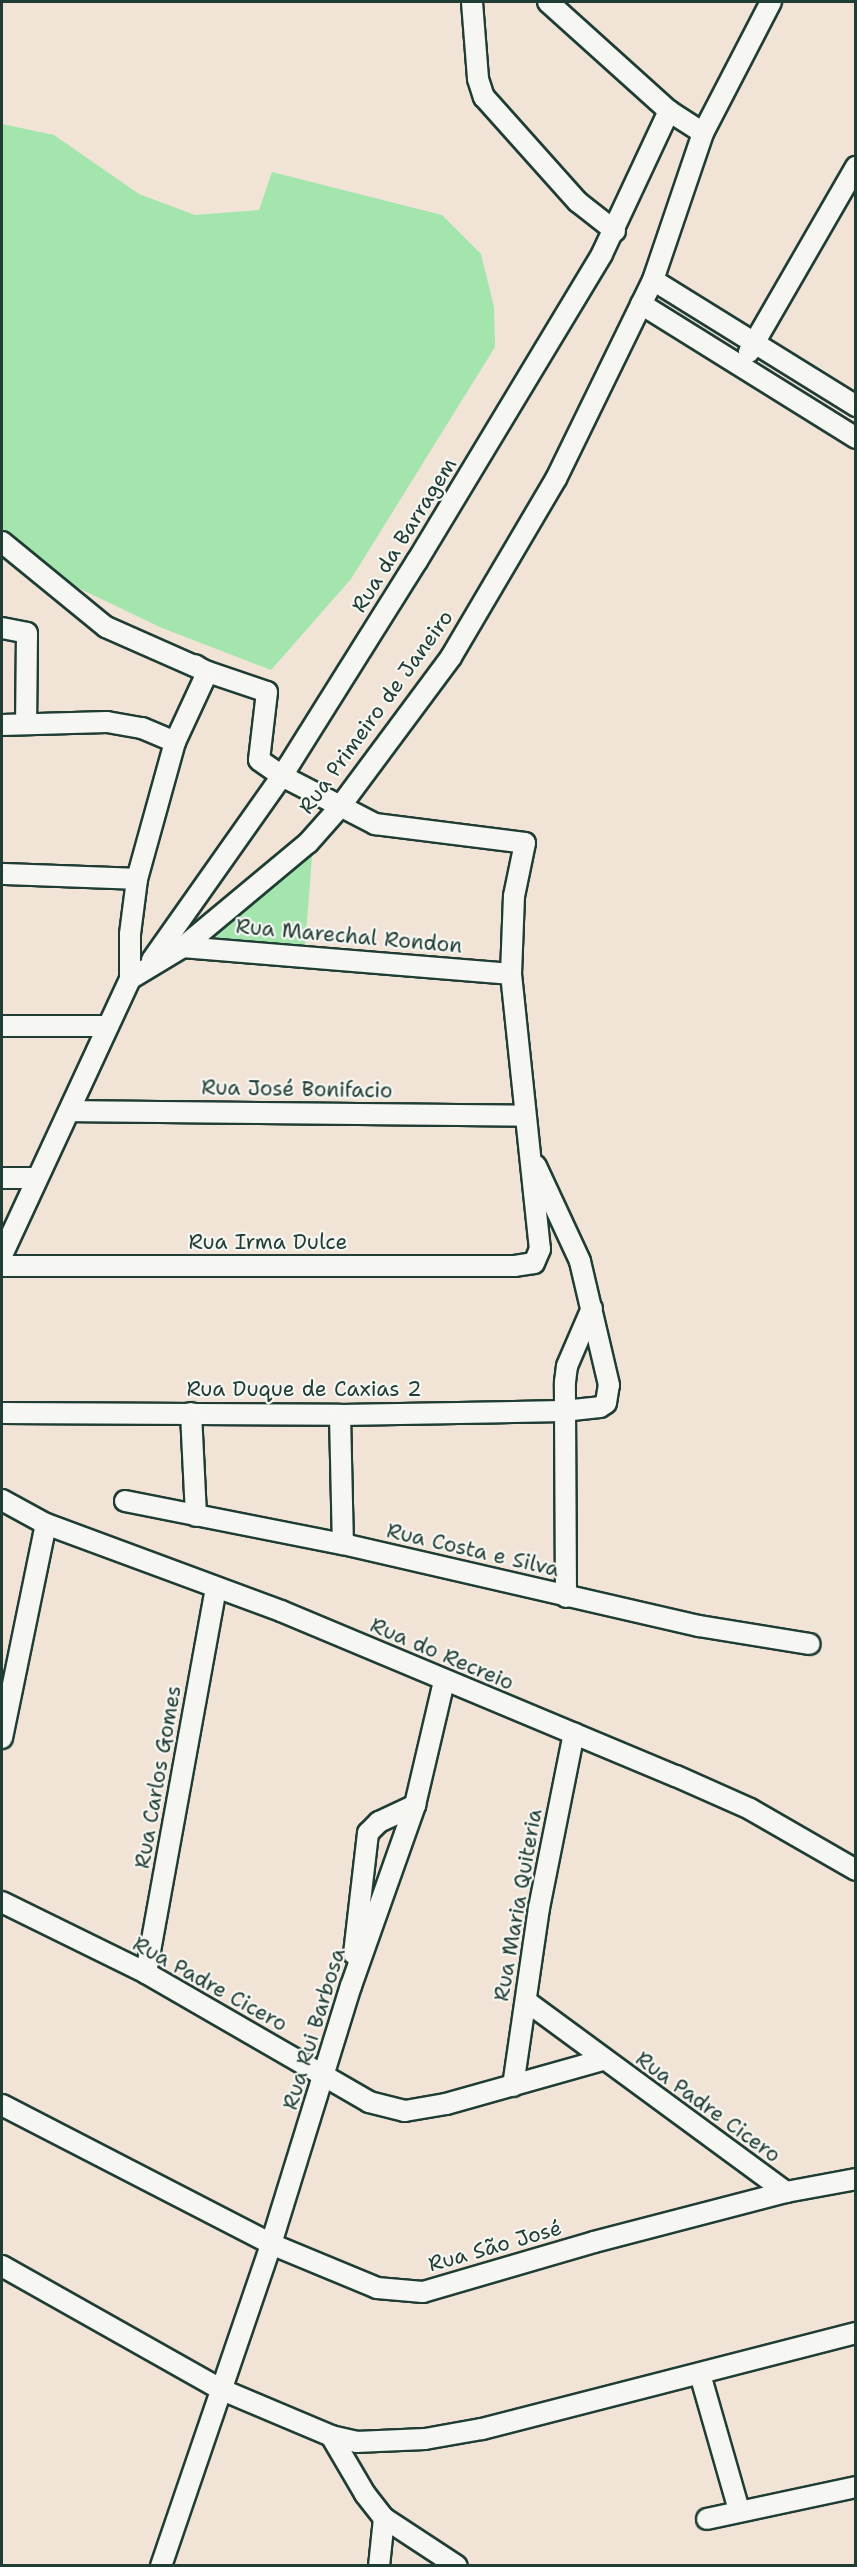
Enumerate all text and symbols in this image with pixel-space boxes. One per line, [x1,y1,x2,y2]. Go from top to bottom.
street label: Rua da Barragem [346,453,462,617]
street label: Rua Primeiro de Janeiro [294,605,458,819]
street label: Rua Marechal Rondon [235,914,463,958]
street label: Rua José Bonifacio [201,1075,393,1103]
street label: Rua Irma Dulce [189,1229,347,1255]
street label: Rua Duque de Caxias 2 [186,1376,422,1402]
street label: Rua Costa e Silva [384,1518,562,1582]
street label: Rua do Recreio [366,1612,518,1696]
street label: Rua Carlos Gomes [129,1683,187,1871]
street label: Rua Maria Quiteria [489,1807,547,2003]
street label: Rua Padre Cicero [128,1931,292,2037]
street label: Rua Rui Barbosa [277,1945,351,2113]
street label: Rua Padre Cicero [631,2046,785,2168]
street label: Rua São José [425,2215,565,2277]

